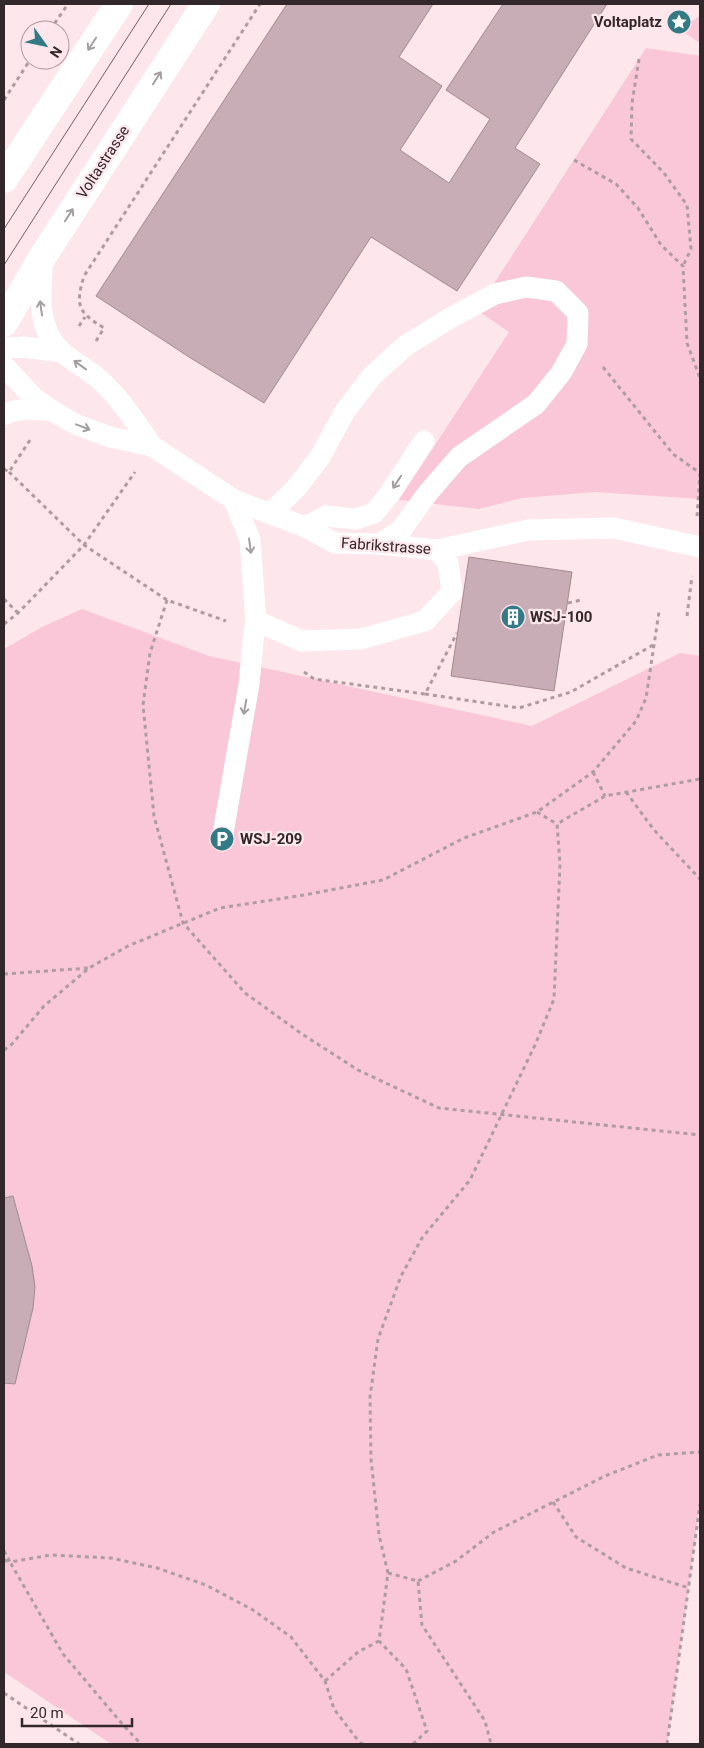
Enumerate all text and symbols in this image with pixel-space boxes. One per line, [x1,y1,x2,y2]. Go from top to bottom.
place icon: Voltaplatz [666,9,692,35]
place label: Voltaplatz [594,13,662,31]
north arrow [20,20,70,70]
one-way arrow [87,37,97,51]
text: N [46,44,65,61]
one-way arrow [153,72,163,86]
street label: Voltastrasse [73,122,133,202]
one-way arrow [64,208,74,222]
one-way arrow [36,301,46,317]
one-way arrow [74,360,88,371]
one-way arrow [75,422,90,432]
one-way arrow [392,475,402,489]
street label: Fabrikstrasse [340,534,432,558]
one-way arrow [245,538,255,554]
building icon: WSJ-100 [500,604,526,630]
place label: WSJ-100 [530,608,592,626]
one-way arrow [240,699,250,715]
parking icon: WSJ-209 [209,826,235,852]
place label: WSJ-209 [240,830,302,848]
scale bar [22,1696,132,1728]
text: 20 m [30,1704,64,1722]

